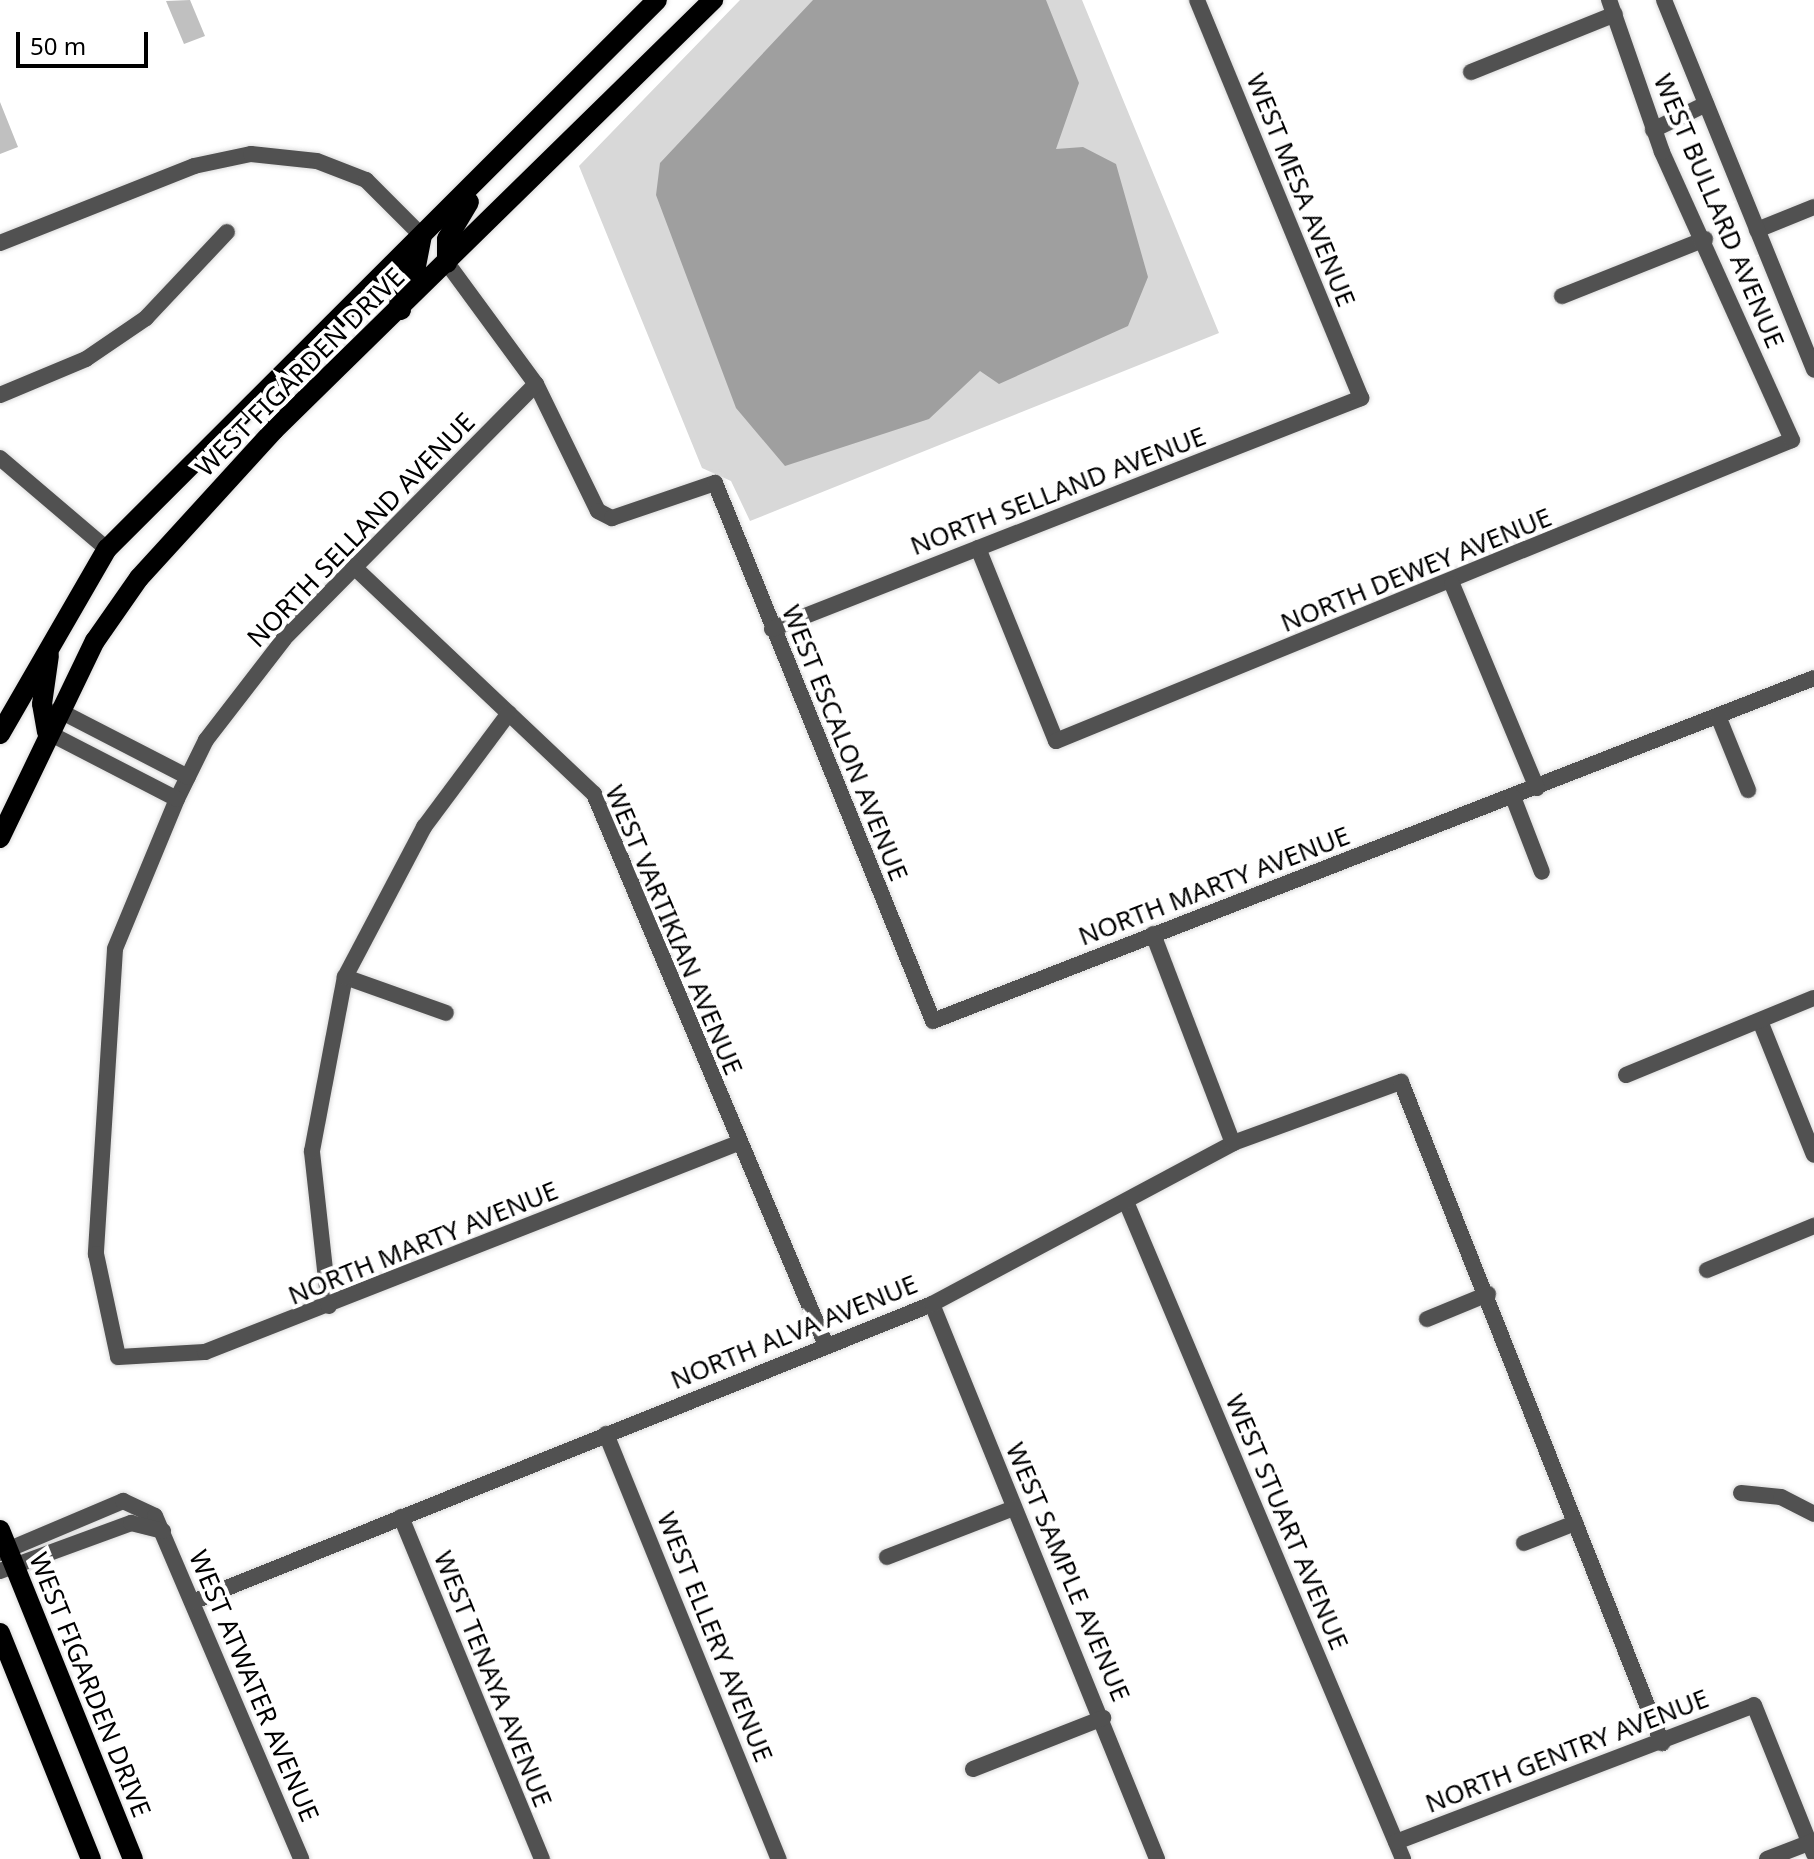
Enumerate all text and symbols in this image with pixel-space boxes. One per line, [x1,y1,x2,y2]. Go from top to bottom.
scale bar [20,16,152,66]
text: 50 m [30,29,86,62]
street label: WEST MESA AVENUE [1240,69,1362,311]
street label: WEST BULLARD AVENUE [1647,69,1791,353]
street label: WEST FIGARDEN DRIVE [189,261,411,483]
street label: NORTH SELLAND AVENUE [241,406,481,654]
street label: NORTH SELLAND AVENUE [906,420,1210,562]
street label: NORTH DEWEY AVENUE [1276,501,1556,639]
street label: WEST ESCALON AVENUE [775,601,915,885]
street label: WEST VARTIKIAN AVENUE [599,780,749,1080]
street label: NORTH MARTY AVENUE [1074,820,1354,952]
street label: NORTH MARTY AVENUE [284,1175,562,1311]
street label: NORTH ALVA AVENUE [666,1268,922,1396]
street label: WEST STUART AVENUE [1219,1390,1355,1654]
street label: WEST SAMPLE AVENUE [999,1438,1137,1706]
street label: WEST ELLERY AVENUE [651,1507,779,1767]
street label: WEST ATWATER AVENUE [183,1546,325,1826]
street label: WEST TENAYA AVENUE [427,1546,559,1812]
street label: WEST FIGARDEN DRIVE [23,1548,157,1822]
street label: NORTH GENTRY AVENUE [1421,1683,1713,1819]

